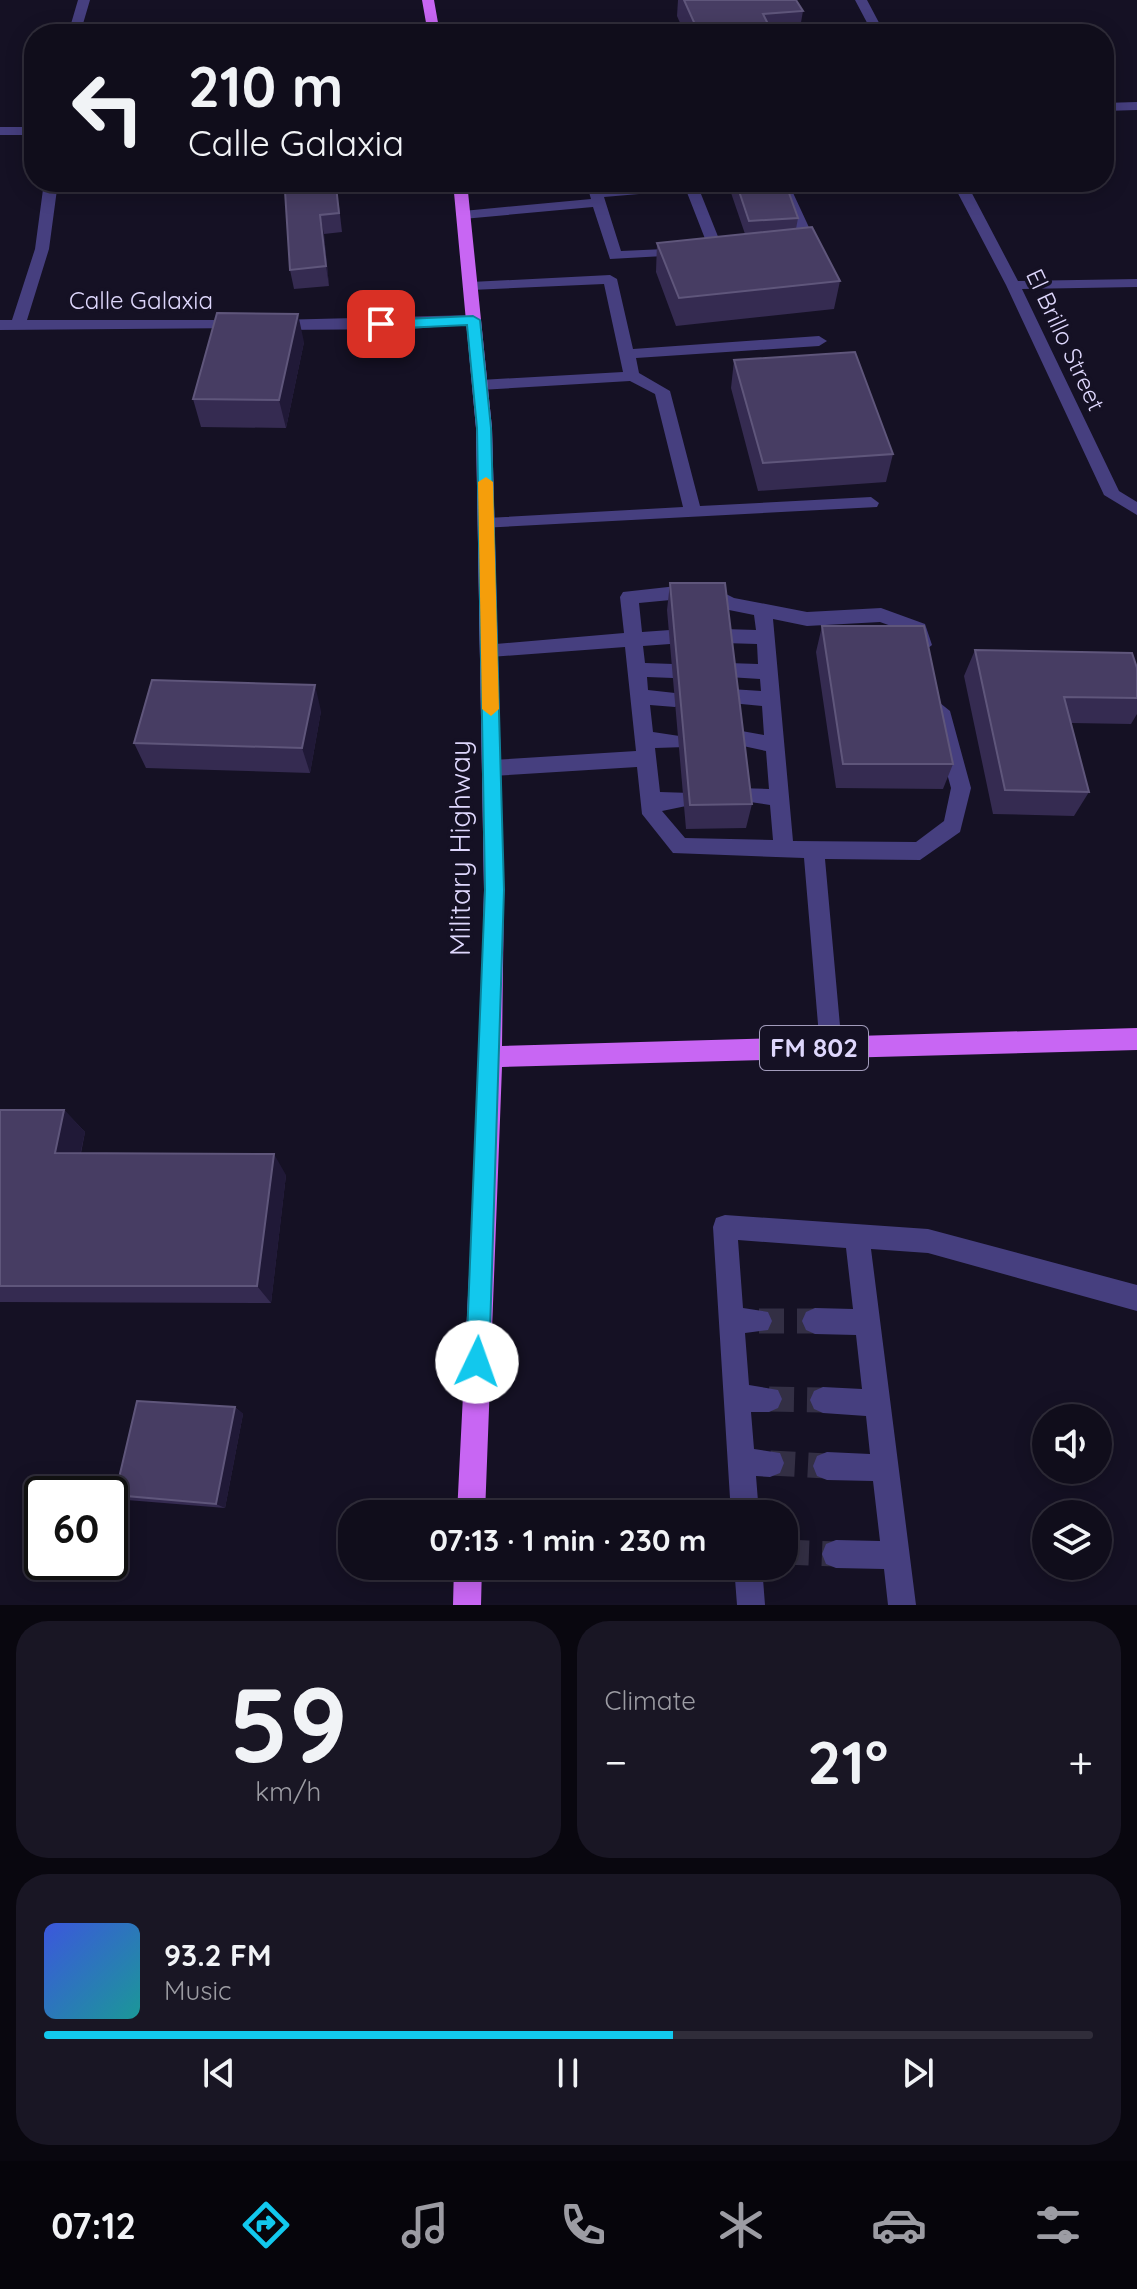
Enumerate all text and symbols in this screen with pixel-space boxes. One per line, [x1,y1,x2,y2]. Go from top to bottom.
text: 210 m [188,51,343,121]
icon: left [56,56,160,160]
text: Calle Galaxia [188,120,404,165]
street label: El Brillo Street [1020,264,1112,415]
street label: Calle Galaxia [69,285,213,315]
pin [347,290,415,358]
icon: arrive [359,302,403,346]
street label: Military Highway [442,740,477,956]
road number: FM 802 [760,1026,868,1070]
position arrow [435,1320,519,1404]
map controls [1032,1404,1112,1580]
button: sound [1032,1404,1112,1484]
speed limit sign: 60 [24,1476,128,1580]
button: layers [1032,1500,1112,1580]
text: 07:13 · 1 min · 230 m [430,1521,706,1559]
text: 59 [229,1658,348,1788]
text: Climate [605,1684,696,1717]
text: 21° [807,1724,888,1799]
text: − [605,1734,627,1789]
text: + [1068,1734,1093,1789]
text: km/h [255,1775,321,1808]
text: 93.2 FM [164,1936,272,1974]
text: Music [164,1974,232,2007]
icon: previous [197,2051,241,2095]
icon: pause [546,2051,590,2095]
icon: next [896,2051,940,2095]
icon: directions [238,2197,294,2253]
icon: music [397,2197,453,2253]
icon: phone [555,2197,611,2253]
icon: climate [713,2197,769,2253]
icon: car [871,2197,927,2253]
icon: filters [1030,2197,1086,2253]
text: 07:12 [51,2203,136,2248]

